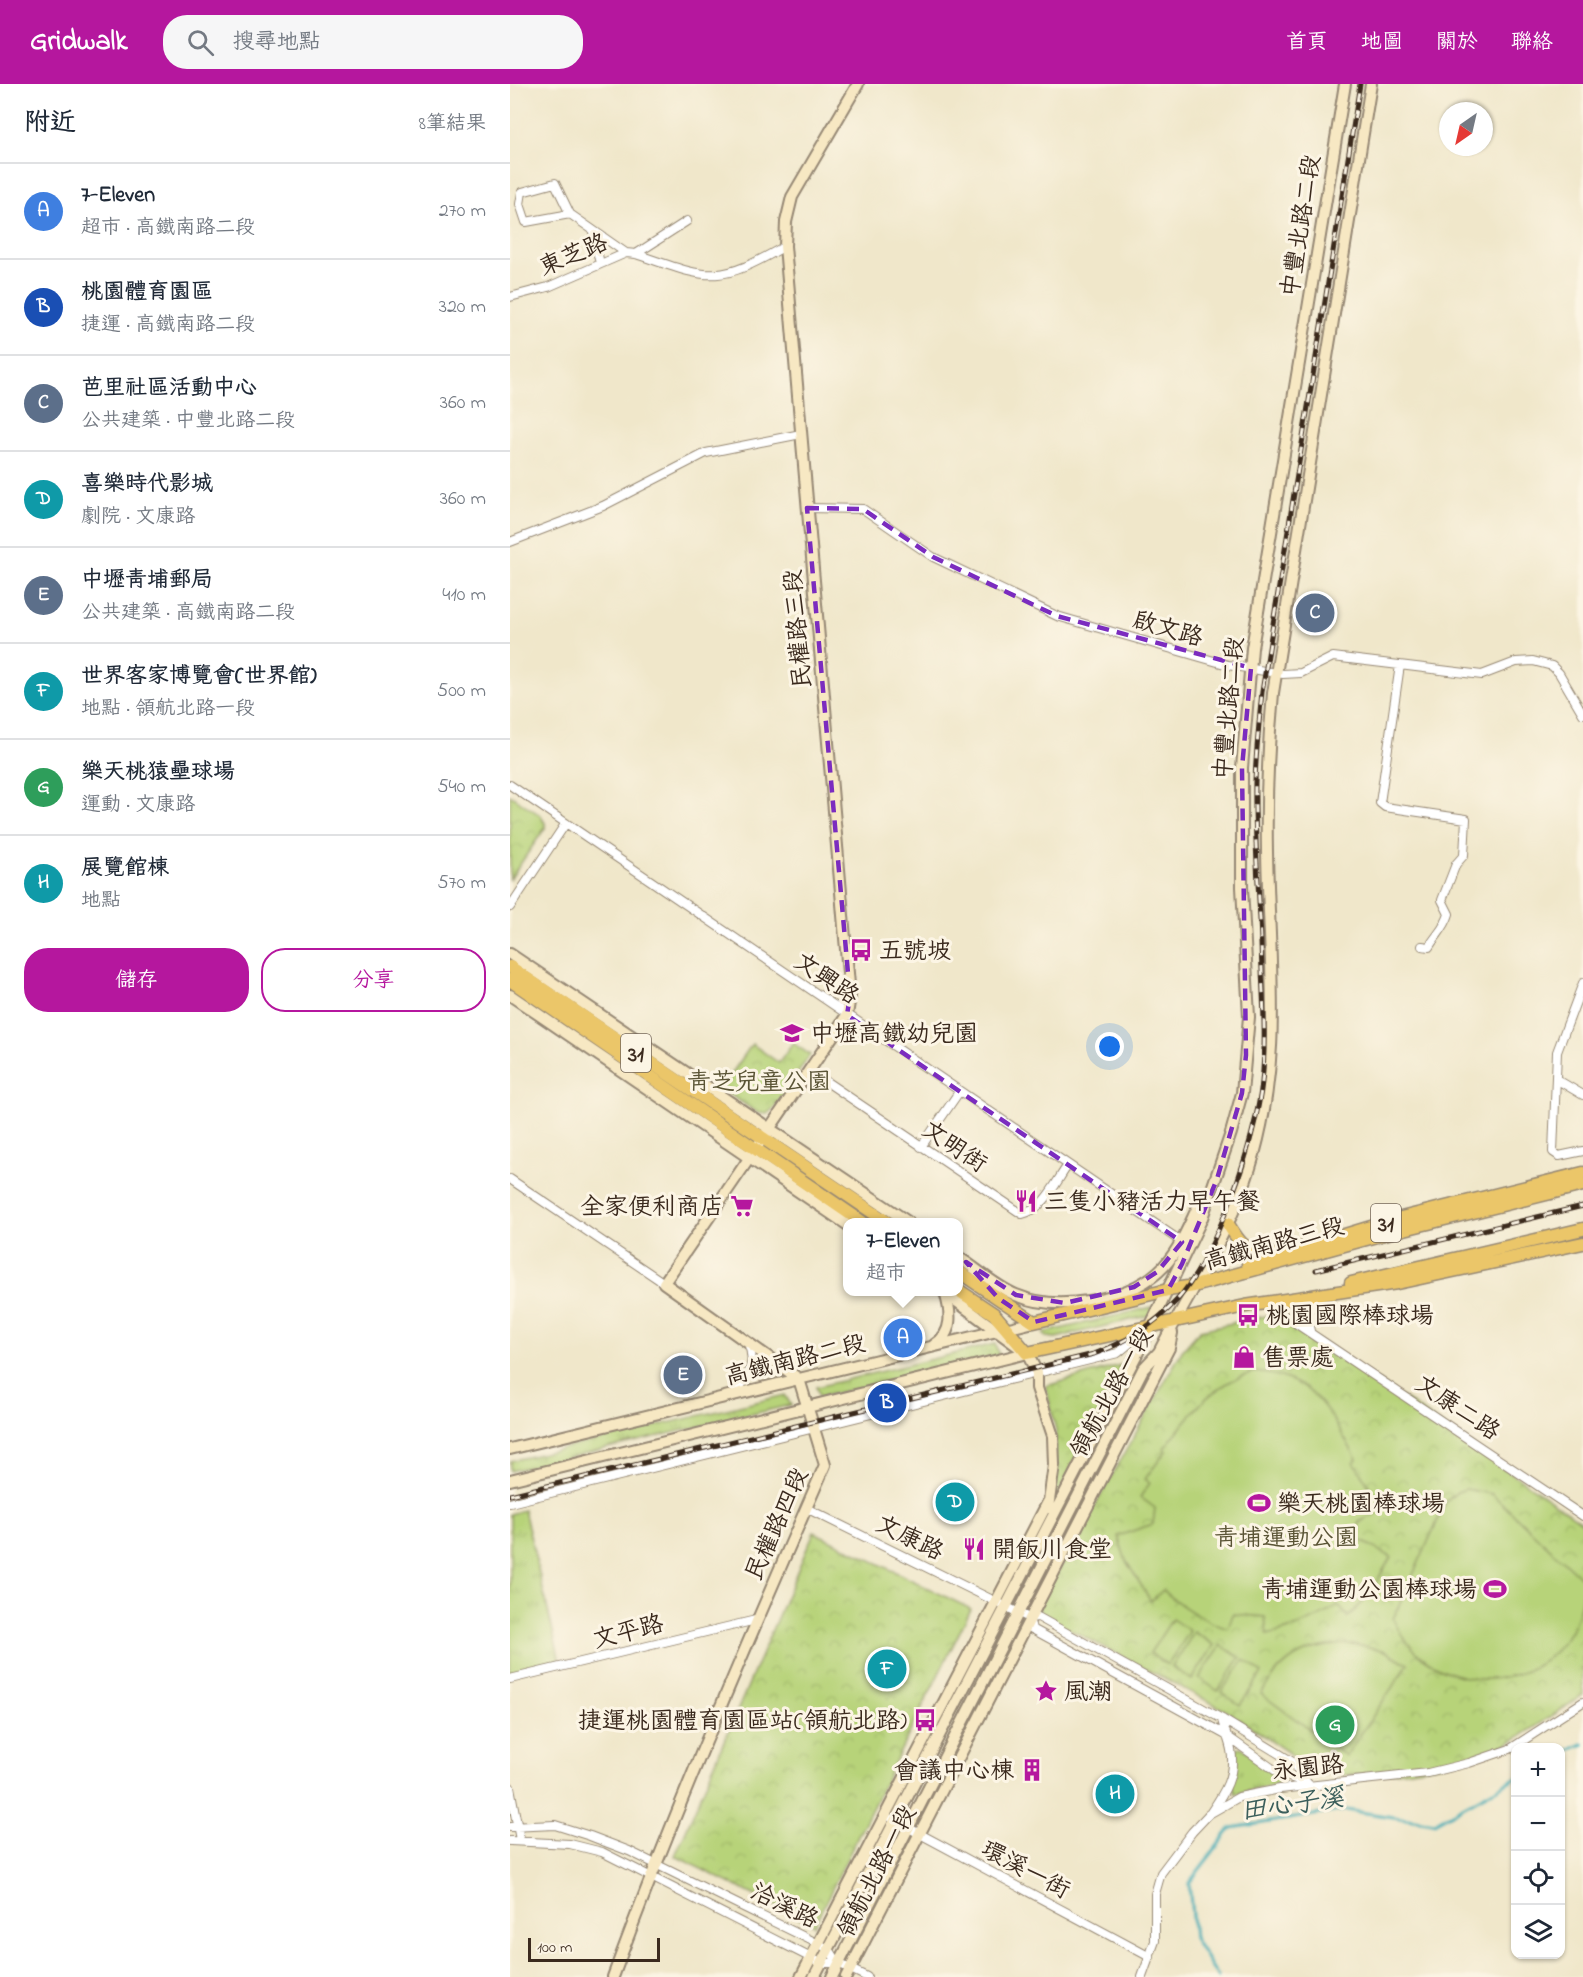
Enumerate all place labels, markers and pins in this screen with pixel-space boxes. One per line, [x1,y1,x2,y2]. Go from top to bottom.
pin: C [1296,590,1334,636]
place label: 五號坡 [879,935,951,970]
bus stop icon: 五號坡 [848,937,874,963]
place label: 中壢高鐵幼兒園 [810,1018,978,1053]
school or university icon: 中壢高鐵幼兒園 [779,1020,805,1046]
place label: 三隻小豬活力早午餐 [1044,1186,1260,1221]
restaurant icon: 三隻小豬活力早午餐 [1013,1188,1039,1214]
place label: 全家便利商店 [580,1191,724,1226]
supermarket icon: 全家便利商店 [729,1193,755,1219]
place label: 桃園國際棒球場 [1266,1300,1434,1335]
bus stop icon: 桃園國際棒球場 [1235,1302,1261,1328]
pin: A [884,1316,922,1360]
place label: 售票處 [1262,1342,1334,1377]
shop icon: 售票處 [1231,1344,1257,1370]
pin: E [664,1352,702,1398]
pin: B [868,1380,907,1426]
pin: D [936,1480,974,1524]
place label: 樂天桃園棒球場 [1277,1488,1445,1523]
sports icon: 樂天桃園棒球場 [1246,1490,1272,1516]
place label: 開飯川食堂 [992,1534,1112,1569]
restaurant icon: 開飯川食堂 [961,1536,987,1562]
place label: 青埔運動公園棒球場 [1261,1574,1477,1609]
sports icon: 青埔運動公園棒球場 [1482,1576,1508,1602]
pin: F [868,1646,907,1692]
place label: 風潮 [1064,1676,1112,1711]
place icon: 風潮 [1033,1678,1059,1704]
pin: G [1316,1702,1354,1748]
place label: 捷運桃園體育園區站(領航北路) [578,1705,907,1740]
bus stop icon: 捷運桃園體育園區站(領航北路) [912,1707,938,1733]
place label: 會議中心棟 [894,1755,1015,1790]
building icon: 會議中心棟 [1019,1757,1045,1783]
pin: H [1096,1772,1134,1816]

